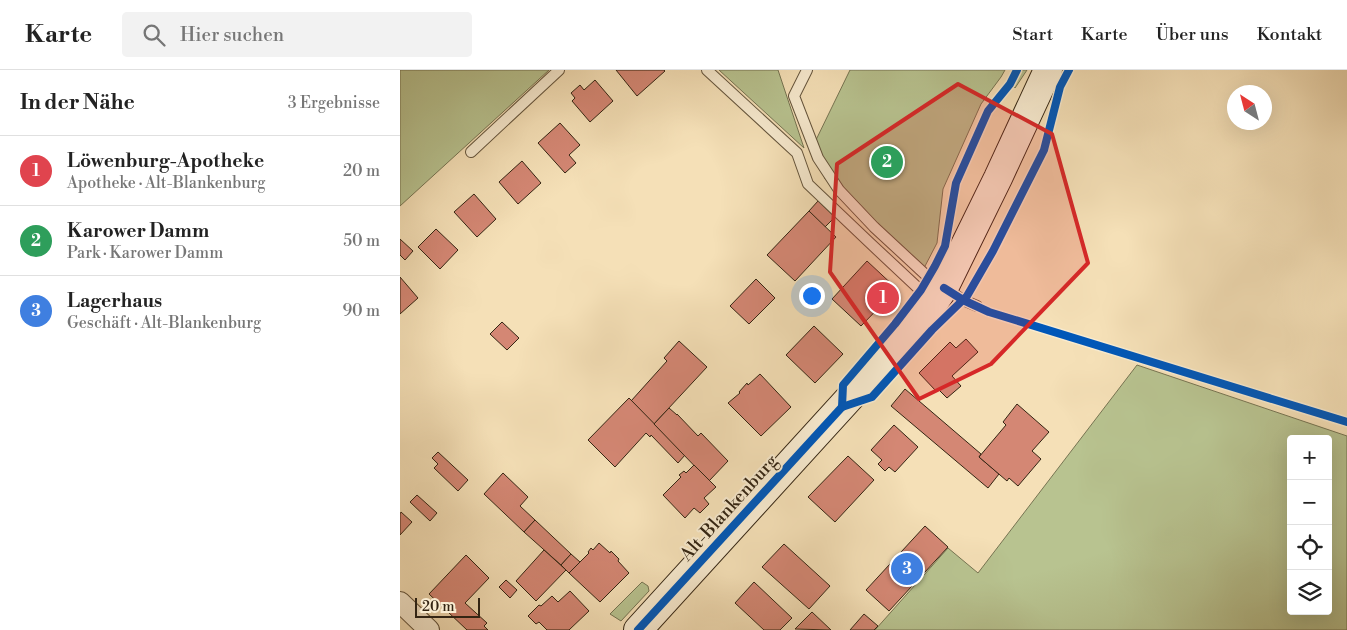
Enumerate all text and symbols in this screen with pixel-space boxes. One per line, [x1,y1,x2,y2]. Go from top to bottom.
search box [122,12,472,57]
text: Karte [25,20,92,50]
icon: search [140,21,168,49]
text: Hier suchen [180,23,284,47]
text: Start [1012,23,1053,46]
text: Karte [1081,23,1128,46]
text: Über uns [1156,23,1229,46]
text: Kontakt [1257,23,1322,46]
north arrow [1227,85,1272,130]
text: In der Nähe [20,90,135,116]
text: 3 Ergebnisse [288,93,380,113]
pin: 2 [871,143,903,181]
text: Löwenburg-Apotheke [67,149,264,173]
text: 1 [32,161,40,181]
text: 20 m [343,161,380,181]
text: Apotheke · Alt-Blankenburg [67,173,266,193]
text: Karower Damm [67,219,209,243]
text: 2 [31,231,41,251]
text: 50 m [343,231,380,251]
text: Park · Karower Damm [67,243,223,263]
pin: 1 [867,279,899,317]
your location [799,283,825,309]
text: Lagerhaus [67,289,162,313]
text: 3 [31,301,41,321]
text: 90 m [342,301,380,321]
text: Geschäft · Alt-Blankenburg [67,313,261,333]
map controls [1287,435,1332,615]
button: + [1287,435,1332,480]
street label: Alt-Blankenburg [674,449,783,567]
button: − [1287,480,1332,525]
button: locate [1287,525,1332,570]
pin: 3 [891,550,923,588]
button: layers [1287,570,1332,615]
scale bar [415,595,480,618]
text: 20 m [422,598,454,616]

